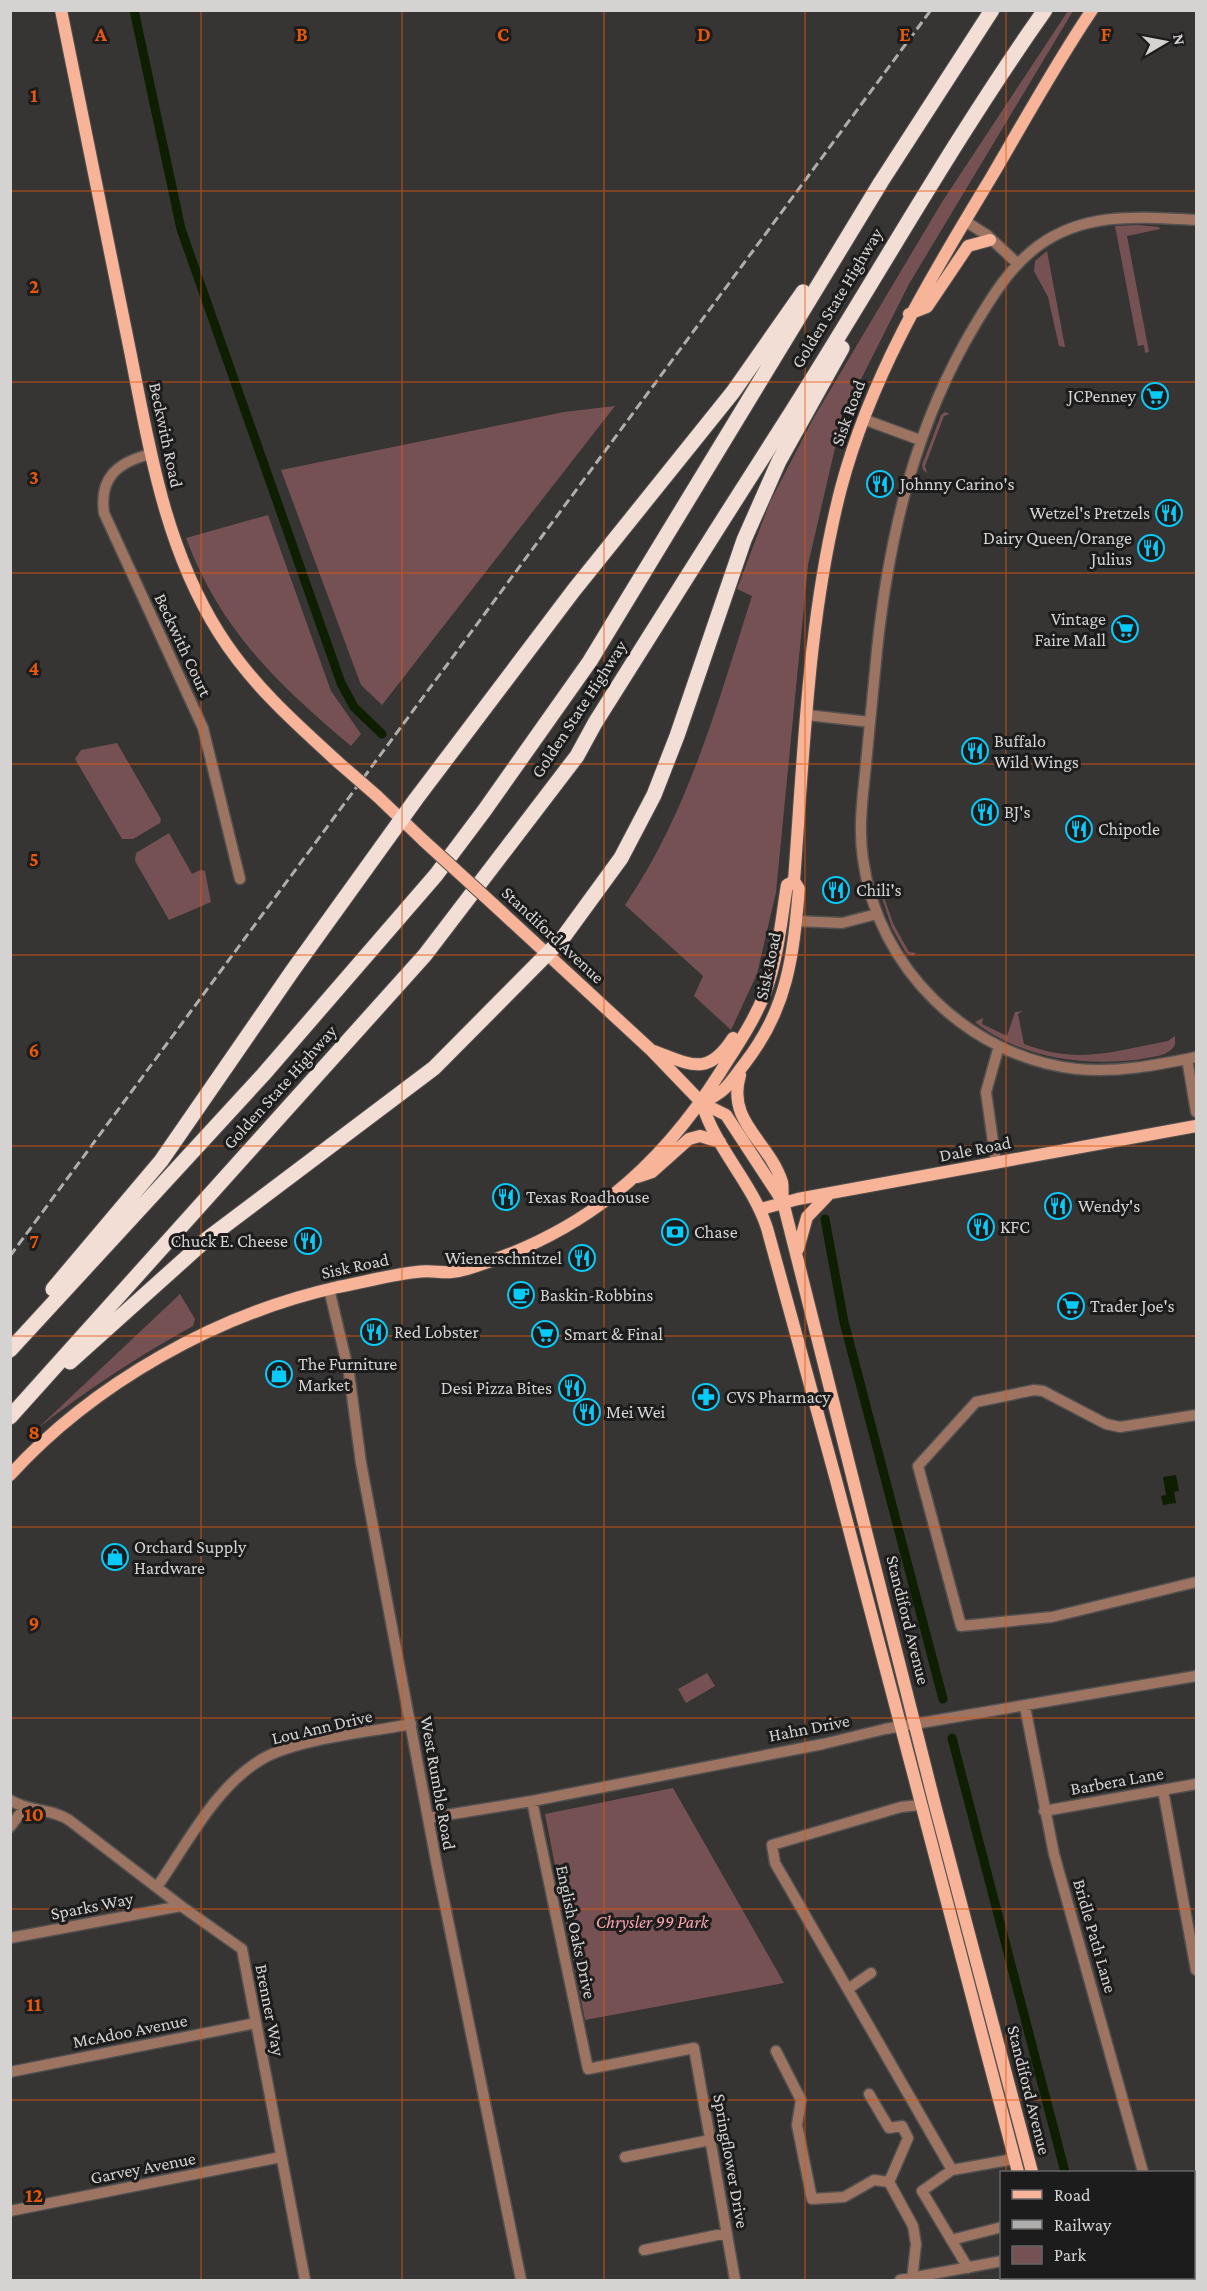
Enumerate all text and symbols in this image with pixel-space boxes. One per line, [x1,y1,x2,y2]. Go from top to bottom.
north arrow [1135,12,1195,72]
text: A [94,23,108,45]
text: B [296,23,308,45]
text: C [497,23,509,45]
text: D [697,23,711,45]
text: E [899,23,911,45]
text: F [1101,23,1112,45]
text: N [1170,33,1189,46]
text: 1 [30,84,38,106]
street label: Golden State Highway [787,224,887,372]
text: 2 [29,275,39,297]
street label: Sisk Road [827,377,869,449]
street label: Beckwith Road [145,381,187,490]
supermarket icon: JCPenney [1140,381,1170,411]
place label: JCPenney [1066,386,1137,406]
text: 3 [29,466,39,488]
restaurant icon: Johnny Carino's [865,469,895,499]
place label: Johnny Carino's [898,474,1015,494]
restaurant icon: Wetzel's Pretzels [1154,498,1184,528]
place label: Wetzel's Pretzels [1029,503,1150,523]
place label: Dairy Queen/Orange Julius [983,528,1132,569]
restaurant icon: Dairy Queen/Orange Julius [1136,533,1166,563]
street label: Beckwith Court [150,590,216,701]
place label: Vintage Faire Mall [1034,609,1106,650]
supermarket icon: Vintage Faire Mall [1110,614,1140,644]
street label: Golden State Highway [527,636,631,781]
text: 4 [29,657,40,679]
place label: Buffalo Wild Wings [994,731,1079,772]
restaurant icon: Buffalo Wild Wings [960,736,990,766]
restaurant icon: BJ's [970,797,1000,827]
place label: BJ's [1004,802,1030,822]
restaurant icon: Chipotle [1064,814,1094,844]
place label: Chipotle [1098,819,1160,839]
text: 5 [29,848,39,870]
restaurant icon: Chili's [821,875,851,905]
place label: Chili's [856,880,902,900]
street label: Standiford Avenue [498,882,608,988]
street label: Sisk Road [751,930,785,1002]
street label: Golden State Highway [219,1020,341,1153]
text: 6 [29,1039,39,1061]
street label: Dale Road [937,1132,1013,1166]
restaurant icon: Texas Roadhouse [491,1182,521,1212]
place label: Texas Roadhouse [526,1187,650,1207]
restaurant icon: Wendy's [1043,1191,1073,1221]
place label: Wendy's [1078,1196,1140,1216]
restaurant icon: KFC [966,1212,996,1242]
bank icon: Chase [660,1217,690,1247]
place label: KFC [1000,1217,1030,1237]
place label: Chase [694,1222,738,1242]
restaurant icon: Chuck E. Cheese [293,1226,323,1256]
text: 7 [29,1230,39,1252]
place label: Chuck E. Cheese [170,1231,288,1251]
restaurant icon: Wienerschnitzel [567,1243,597,1273]
place label: Wienerschnitzel [445,1248,562,1268]
street label: Sisk Road [319,1249,391,1283]
cafe icon: Baskin-Robbins [506,1280,536,1310]
place label: Baskin-Robbins [540,1285,653,1305]
supermarket icon: Trader Joe's [1056,1291,1086,1321]
place label: Trader Joe's [1090,1296,1175,1316]
restaurant icon: Red Lobster [359,1317,389,1347]
supermarket icon: Smart & Final [530,1319,560,1349]
place label: Red Lobster [394,1322,479,1342]
place label: Smart & Final [564,1324,663,1344]
place label: The Furniture Market [298,1354,397,1395]
shop icon: The Furniture Market [264,1359,294,1389]
restaurant icon: Desi Pizza Bites [557,1373,587,1403]
place label: Desi Pizza Bites [441,1378,552,1398]
pharmacy icon: CVS Pharmacy [691,1382,721,1412]
place label: CVS Pharmacy [726,1387,831,1407]
restaurant icon: Mei Wei [572,1397,602,1427]
place label: Mei Wei [606,1402,666,1422]
text: 8 [28,1421,40,1443]
place label: Orchard Supply Hardware [134,1537,247,1578]
shop icon: Orchard Supply Hardware [100,1542,130,1572]
street label: Standiford Avenue [882,1553,934,1687]
text: 9 [29,1612,39,1634]
street label: Lou Ann Drive [270,1706,374,1748]
street label: Hahn Drive [767,1710,851,1746]
street label: West Rumble Road [416,1714,460,1852]
street label: Barbera Lane [1069,1763,1165,1799]
text: 10 [24,1803,44,1825]
street label: English Oaks Drive [552,1863,600,2001]
street label: Bridle Path Lane [1069,1877,1121,1995]
street label: Sparks Way [49,1888,136,1924]
park label: Chrysler 99 Park [596,1912,709,1932]
street label: Brenner Way [251,1962,289,2058]
text: 11 [27,1993,42,2015]
street label: McAdoo Avenue [71,2010,189,2052]
street label: Standiford Avenue [1003,2023,1055,2157]
street label: Springflower Drive [709,2092,753,2230]
street label: Garvey Avenue [89,2148,197,2188]
legend [1000,2171,1195,2279]
text: 12 [25,2184,43,2206]
text: Road [1054,2185,1091,2205]
text: Railway [1054,2215,1112,2235]
text: Park [1054,2245,1086,2265]

